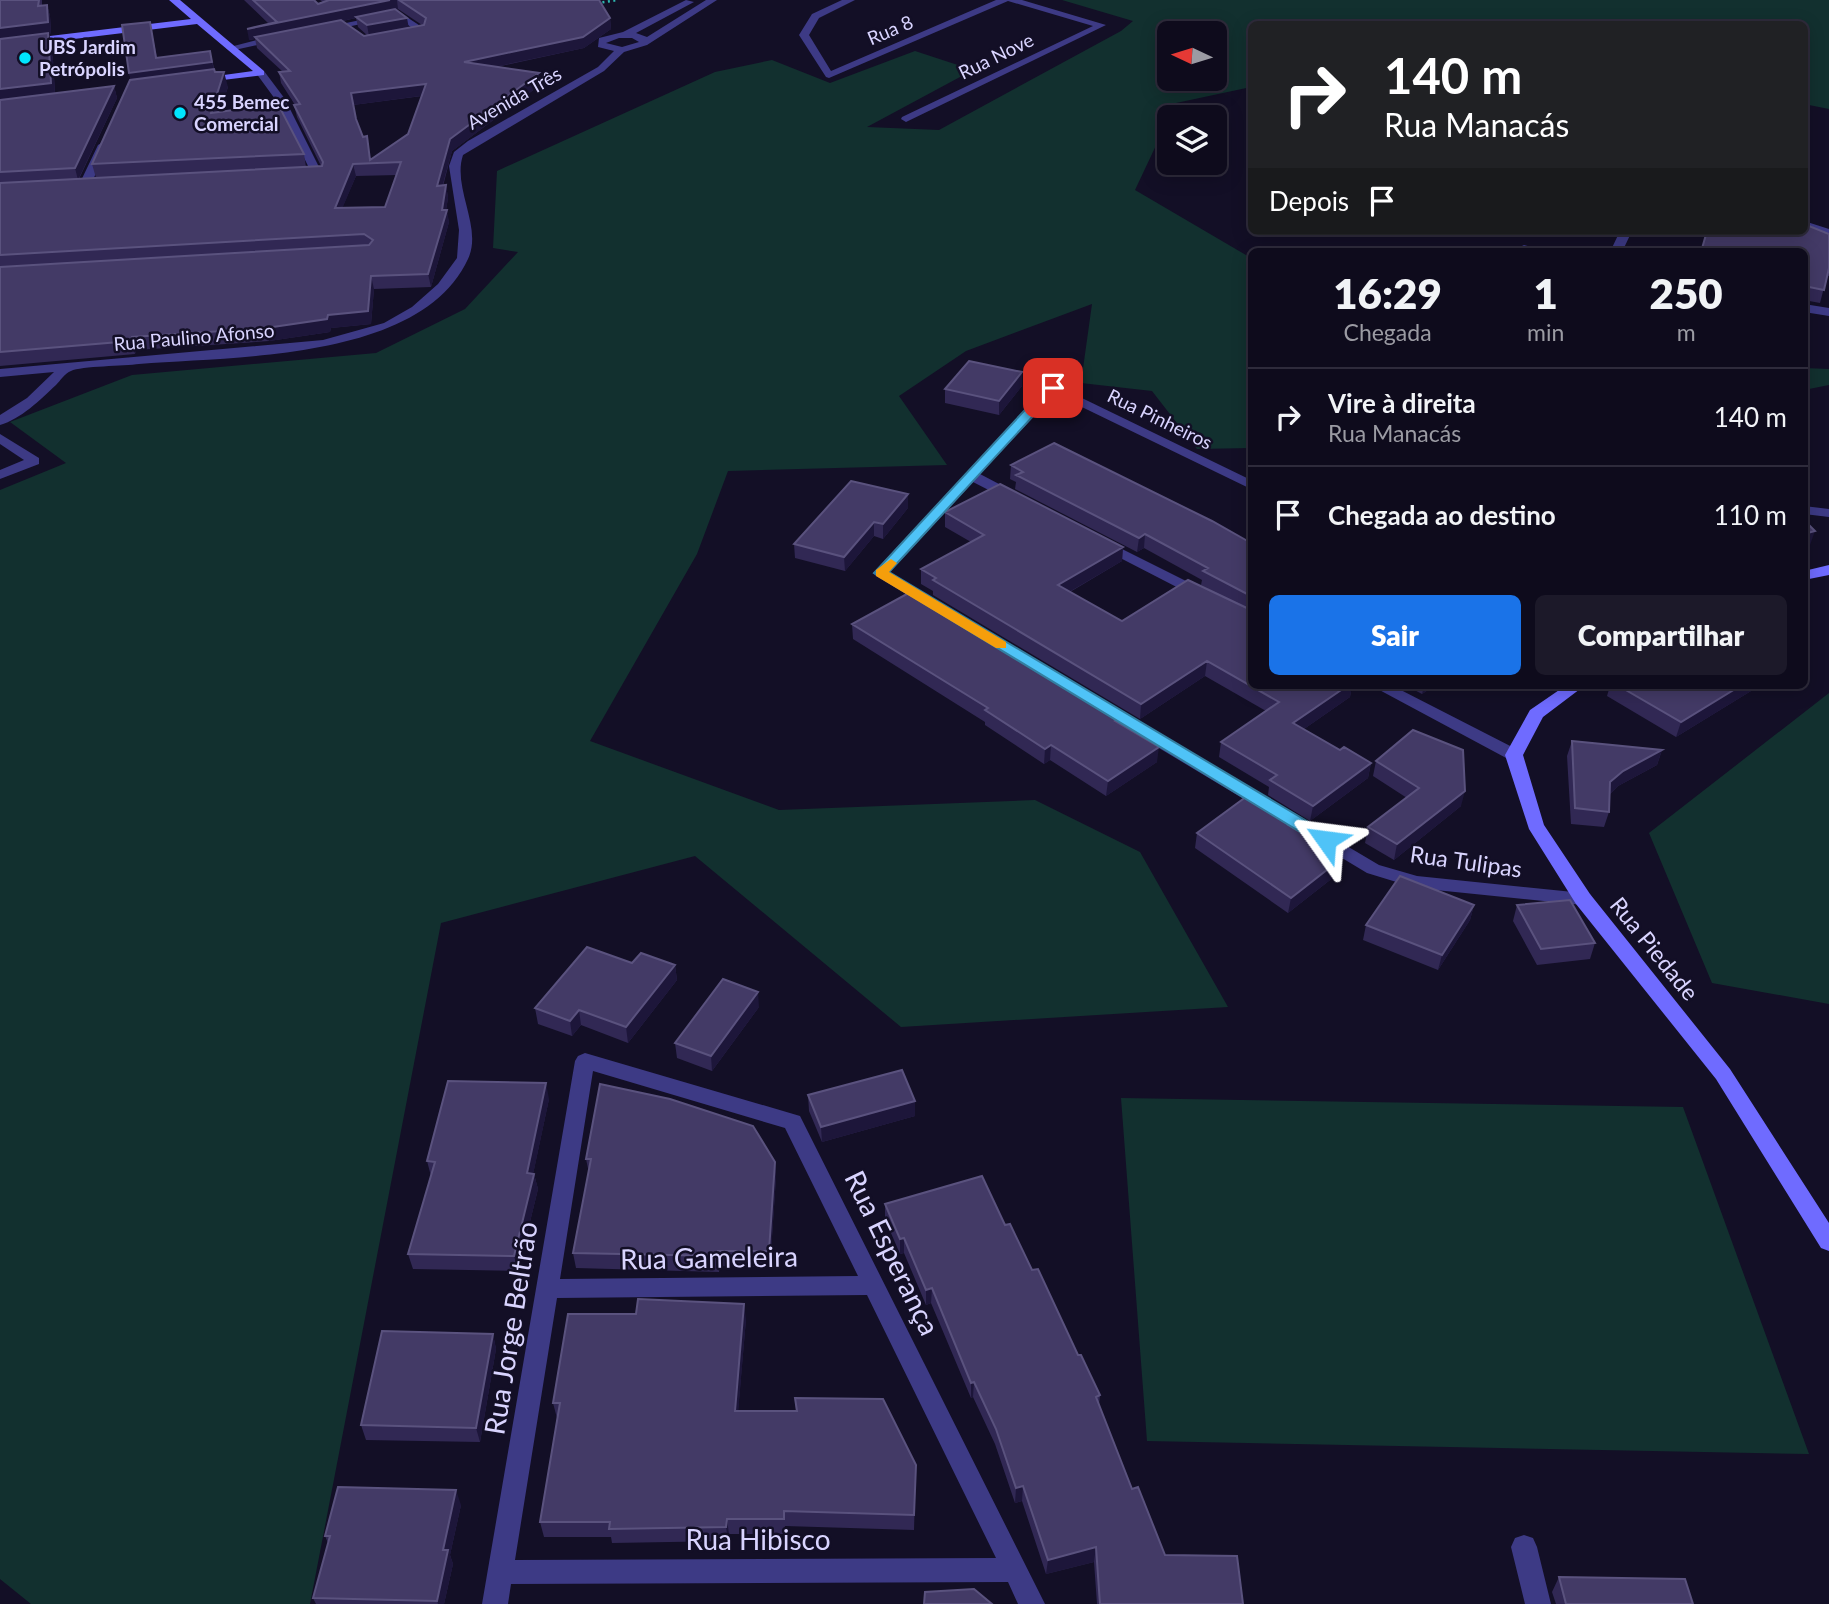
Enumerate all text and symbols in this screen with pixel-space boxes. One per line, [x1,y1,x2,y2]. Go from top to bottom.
street label: Rua 8 [863,10,916,49]
north arrow [1157,21,1227,91]
map controls [1157,21,1227,175]
street label: Rua Nove [954,28,1037,84]
place label: UBS Jardim Petrópolis [39,35,136,80]
text: 140 m [1384,46,1522,104]
icon: right [1269,49,1360,140]
marker: UBS Jardim Petrópolis [17,50,33,66]
street label: Avenida Três [462,61,565,134]
place label: 455 Bemec Comercial [194,90,289,135]
marker: 455 Bemec Comercial [172,105,188,121]
button: layers [1157,105,1227,175]
text: Rua Manacás [1384,105,1569,144]
icon: arrive [1363,182,1401,220]
text: Depois [1269,185,1349,217]
text: 16:29 [1333,268,1442,318]
text: 1 [1534,268,1558,318]
text: 250 [1650,268,1723,318]
street label: Rua Paulino Afonso [113,318,275,355]
text: Chegada [1344,318,1432,346]
text: min [1527,318,1564,346]
text: m [1677,318,1696,346]
pin [1023,358,1083,418]
icon: arrive [1034,369,1072,407]
street label: Rua Pinheiros [1104,383,1216,454]
text: Vire à direita [1328,387,1476,419]
icon: right [1269,398,1307,436]
text: 140 m [1714,401,1787,433]
text: Rua Manacás [1328,419,1461,447]
icon: arrive [1269,496,1307,534]
text: Chegada ao destino [1328,499,1556,531]
text: 110 m [1714,499,1787,531]
button: Sair [1269,595,1521,675]
button: Compartilhar [1535,595,1787,675]
position arrow [1289,803,1363,877]
street label: Rua Tulipas [1408,839,1524,883]
street label: Rua Piedade [1605,891,1705,1006]
street label: Rua Esperança [838,1165,947,1340]
street label: Rua Jorge Beltrão [476,1219,544,1437]
street label: Rua Gameleira [620,1238,798,1276]
street label: Rua Hibisco [685,1522,831,1556]

